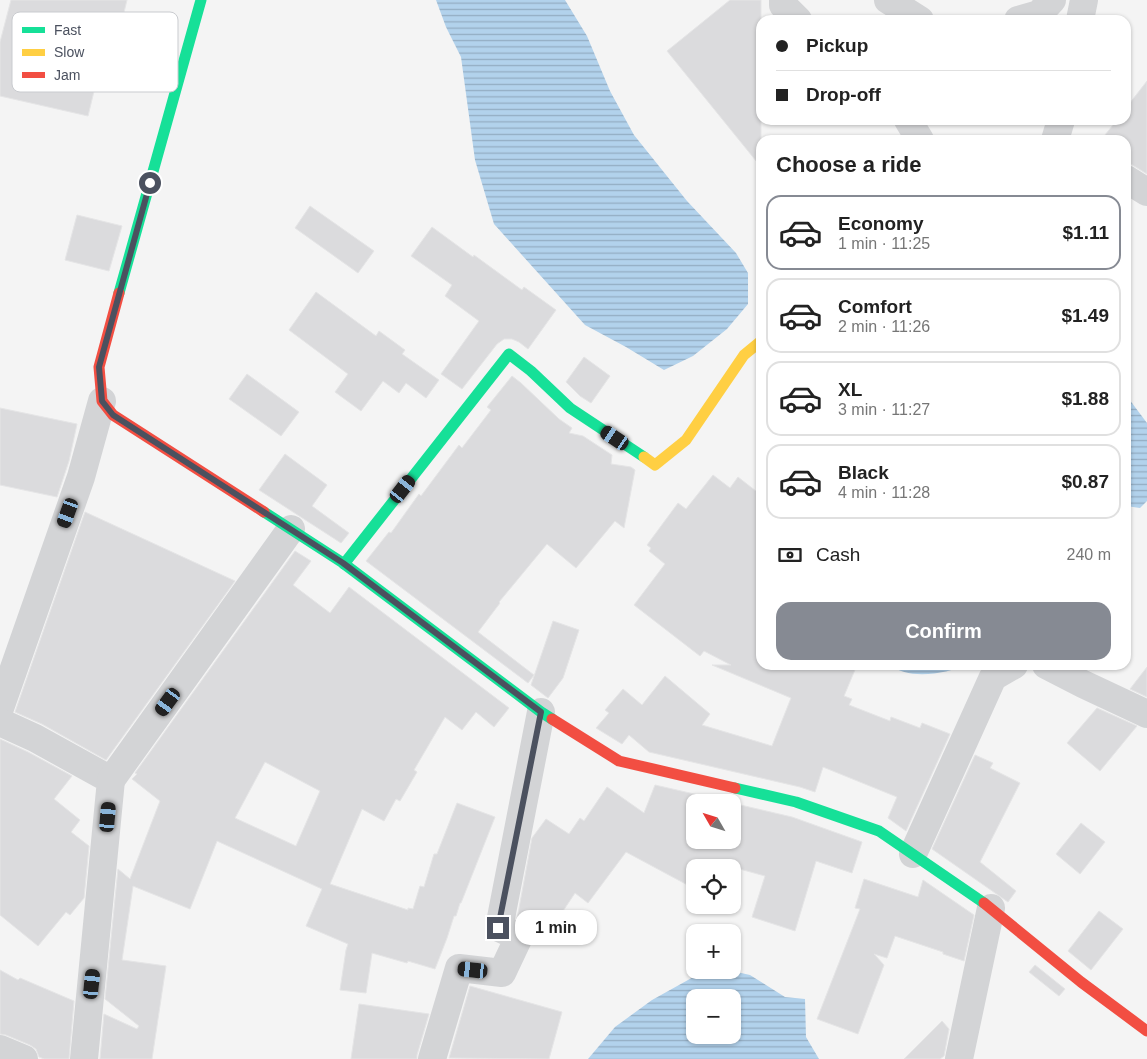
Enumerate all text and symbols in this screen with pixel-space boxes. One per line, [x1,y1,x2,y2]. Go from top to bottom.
legend [12,12,178,92]
text: Fast [54,22,81,38]
text: Pickup [806,35,868,56]
text: Slow [54,44,85,60]
text: Jam [54,67,80,83]
text: Drop-off [806,84,881,105]
text: Choose a ride [776,152,921,177]
route start [139,172,161,194]
icon: car [778,210,823,255]
text: Economy [838,213,924,234]
text: $1.11 [1063,222,1109,243]
text: 1 min · 11:25 [838,235,930,252]
icon: car [778,293,823,338]
text: Comfort [838,296,912,317]
text: $1.49 [1061,305,1109,326]
text: 2 min · 11:26 [838,318,930,335]
icon: car [778,376,823,421]
text: XL [838,379,862,400]
text: $1.88 [1061,388,1109,409]
text: 3 min · 11:27 [838,401,930,418]
car [598,423,631,453]
icon: car [778,459,823,504]
text: Black [838,462,889,483]
text: $0.87 [1061,471,1109,492]
car [387,473,418,505]
text: 4 min · 11:28 [838,484,930,501]
car [55,496,80,530]
icon: cash [776,541,804,569]
text: Cash [816,544,860,565]
text: 240 m [1067,546,1111,563]
button: Confirm [776,602,1111,660]
car [153,685,182,719]
north arrow [686,794,741,849]
map controls [686,794,741,1044]
car [99,801,116,833]
button: locate [686,859,741,914]
callout: 1 min [516,910,598,946]
route end [487,917,509,939]
text: 1 min [535,919,577,936]
button: + [686,924,741,979]
car [457,961,488,979]
car [82,968,101,1000]
button: − [686,989,741,1044]

